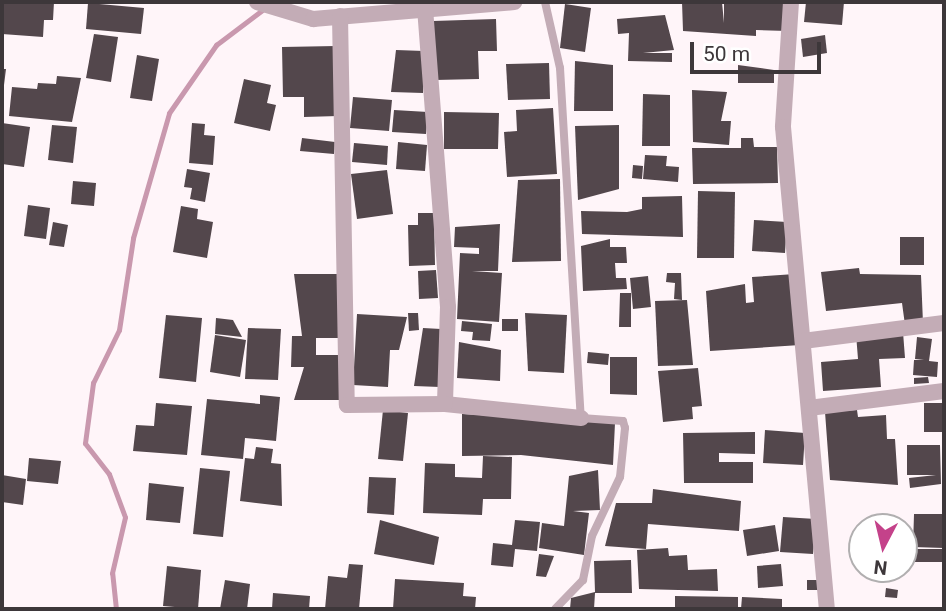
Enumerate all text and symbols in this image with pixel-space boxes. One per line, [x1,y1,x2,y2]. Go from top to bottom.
scale bar [694,28,825,72]
text: 50 m [703,42,750,66]
north arrow [848,513,918,583]
text: N [873,555,889,580]

